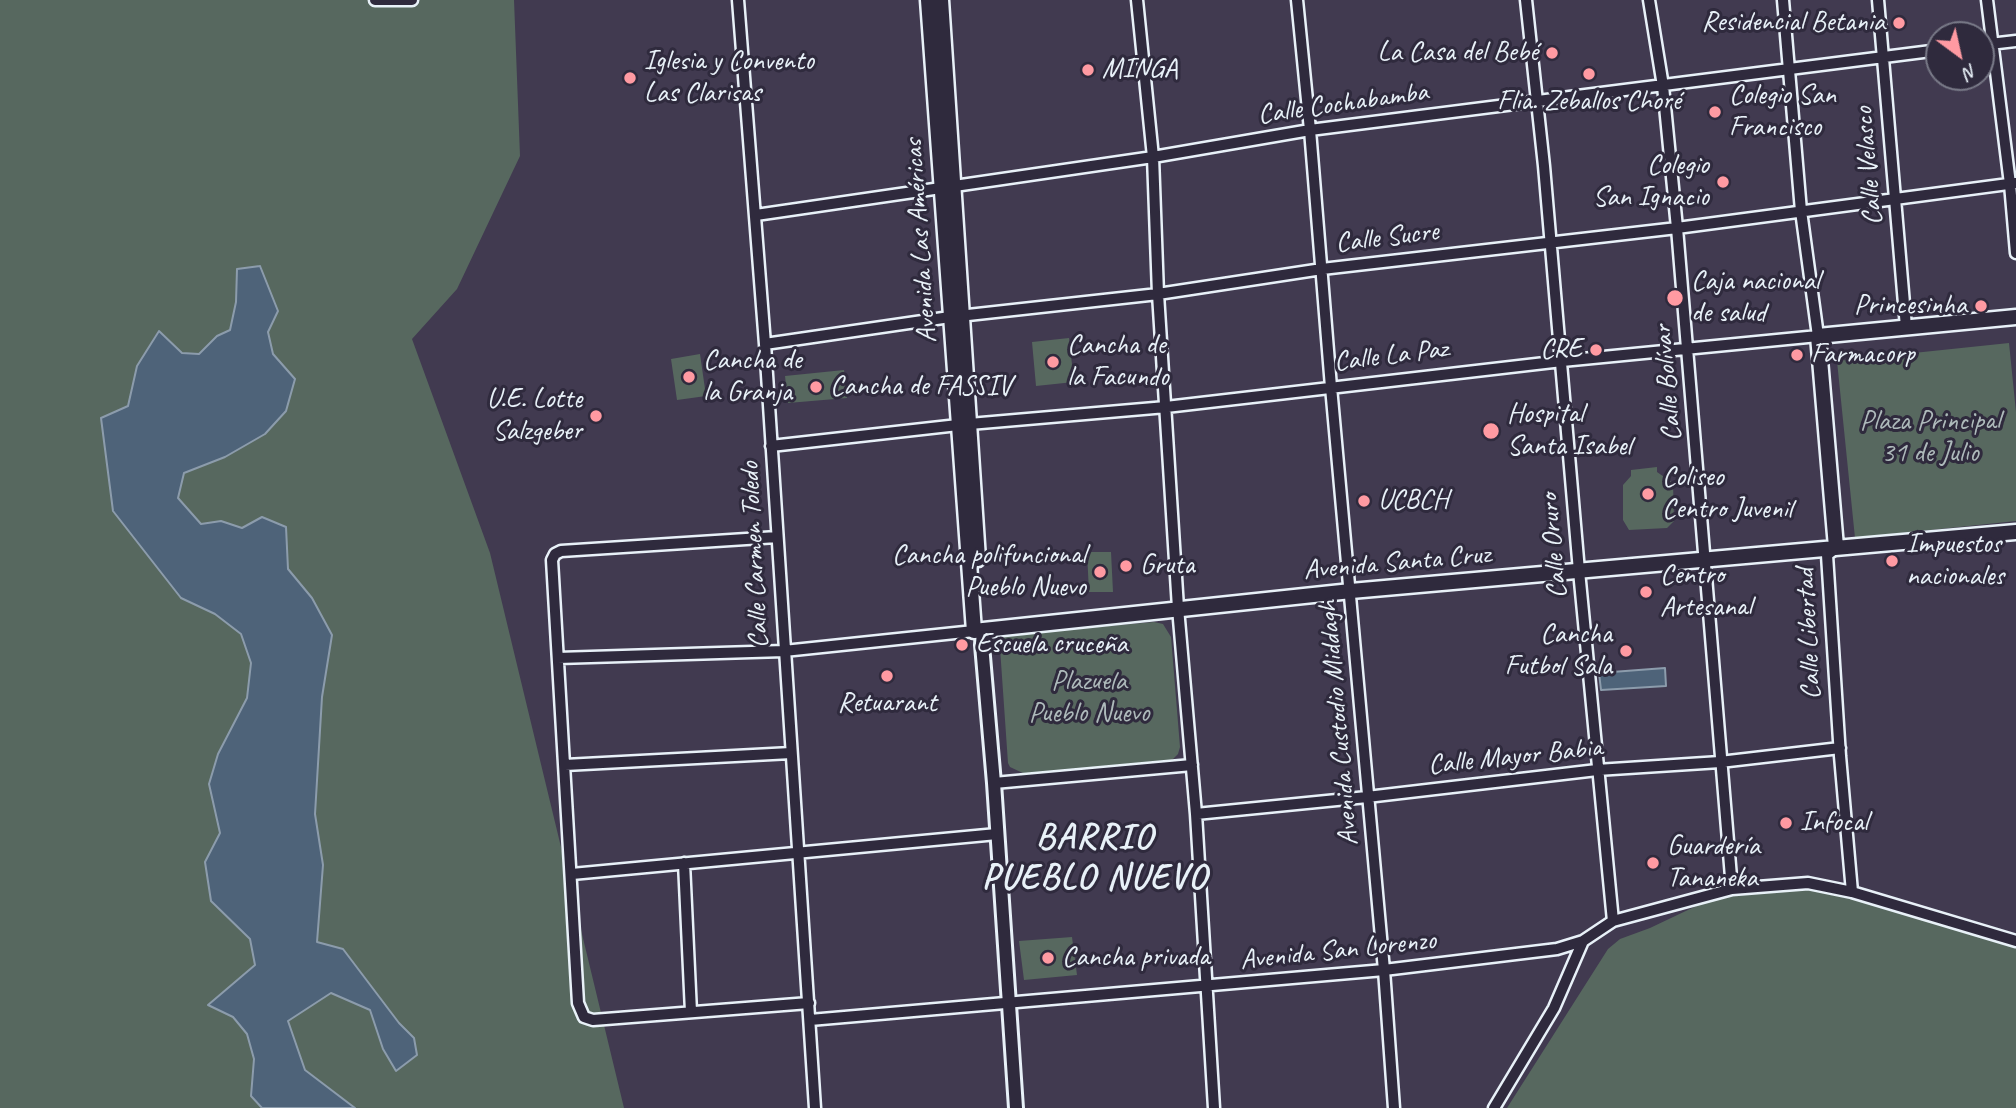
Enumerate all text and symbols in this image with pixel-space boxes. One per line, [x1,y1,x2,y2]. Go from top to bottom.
place label: Residencial Betania [1702,6,1885,40]
marker: Residencial Betania [1891,15,1907,31]
north arrow [1925,21,1995,91]
place label: La Casa del Bebé [1378,36,1538,70]
place label: Iglesia y Convento Las Clarisas [644,45,814,111]
marker: La Casa del Bebé [1544,45,1560,61]
place label: MINGA [1102,53,1177,87]
text: N [1959,59,1982,85]
marker: MINGA [1080,62,1096,78]
marker: Flia. Zeballos Choré [1581,66,1597,82]
marker: Iglesia y Convento Las Clarisas [622,70,638,86]
street label: Calle Cochabamba [1256,75,1430,133]
place label: Colegio San Francisco [1729,79,1836,145]
place label: Flia. Zeballos Choré [1497,85,1681,119]
marker: Colegio San Francisco [1707,104,1723,120]
street label: Calle Velasco [1847,105,1891,227]
street label: Avenida Las Américas [897,138,945,344]
place label: Colegio San Ignacio [1593,149,1709,215]
marker: Colegio San Ignacio [1715,174,1731,190]
street label: Calle Sucre [1334,215,1440,261]
place label: Caja nacional de salud [1691,265,1820,331]
marker: Caja nacional de salud [1665,288,1685,308]
place label: Princesinha [1854,289,1967,323]
marker: Princesinha [1973,298,1989,314]
street label: Calle Bolívar [1646,324,1690,442]
place label: Cancha de la Facundo [1067,329,1169,395]
street label: Calle La Paz [1332,332,1450,380]
place label: CRE [1540,333,1582,367]
place label: Farmacorp [1811,338,1915,372]
marker: CRE [1588,342,1604,358]
place label: Cancha de la Granja [703,344,802,410]
marker: Farmacorp [1789,347,1805,363]
marker: Cancha de la Facundo [1045,354,1061,370]
marker: Cancha de la Granja [681,369,697,385]
place label: Cancha de FASSIV [830,370,1012,404]
marker: Cancha de FASSIV [808,379,824,395]
place label: U.E. Lotte Salzgeber [486,383,582,449]
place label: Hospital Santa Isabel [1507,398,1631,464]
park label: Plaza Principal 31 de Julio [1860,405,2000,471]
marker: U.E. Lotte Salzgeber [588,408,604,424]
marker: Hospital Santa Isabel [1481,421,1501,441]
street label: Calle Carmen Toledo [733,461,777,649]
place label: Coliseo Centro Juvenil [1662,461,1792,527]
place label: UCBCH [1378,484,1448,518]
marker: Coliseo Centro Juvenil [1640,486,1656,502]
street label: Calle Oruro [1533,492,1575,600]
marker: UCBCH [1356,493,1372,509]
place label: Impuestos nacionales [1906,528,2004,594]
street label: Avenida Santa Cruz [1302,538,1492,588]
place label: Cancha polifuncional Pueblo Nuevo [892,539,1086,605]
place label: Gruta [1140,549,1195,583]
marker: Impuestos nacionales [1884,553,1900,569]
marker: Gruta [1118,558,1134,574]
place label: Centro Artesanal [1660,559,1752,625]
marker: Cancha polifuncional Pueblo Nuevo [1092,564,1108,580]
street label: Calle Libertad [1789,568,1829,700]
marker: Centro Artesanal [1638,584,1654,600]
street label: Avenida Custodio Middagh [1312,599,1366,847]
place label: Cancha Futbol Sala [1505,618,1612,684]
place label: Escuela cruceña [976,628,1127,662]
marker: Escuela cruceña [954,637,970,653]
marker: Cancha Futbol Sala [1618,643,1634,659]
park label: Plazuela Pueblo Nuevo [1029,665,1149,731]
marker: Retuarant [879,668,895,684]
place label: Retuarant [837,687,937,721]
street label: Calle Mayor Babia [1426,731,1604,783]
place label: Infocal [1800,806,1868,840]
marker: Infocal [1778,815,1794,831]
district label: BARRIO PUEBLO NUEVO [983,818,1207,900]
place label: Guardería Tananeka [1667,830,1760,896]
marker: Guardería Tananeka [1645,855,1661,871]
street label: Avenida San Lorenzo [1238,924,1438,978]
place label: Cancha privada [1062,941,1209,975]
marker: Cancha privada [1040,950,1056,966]

